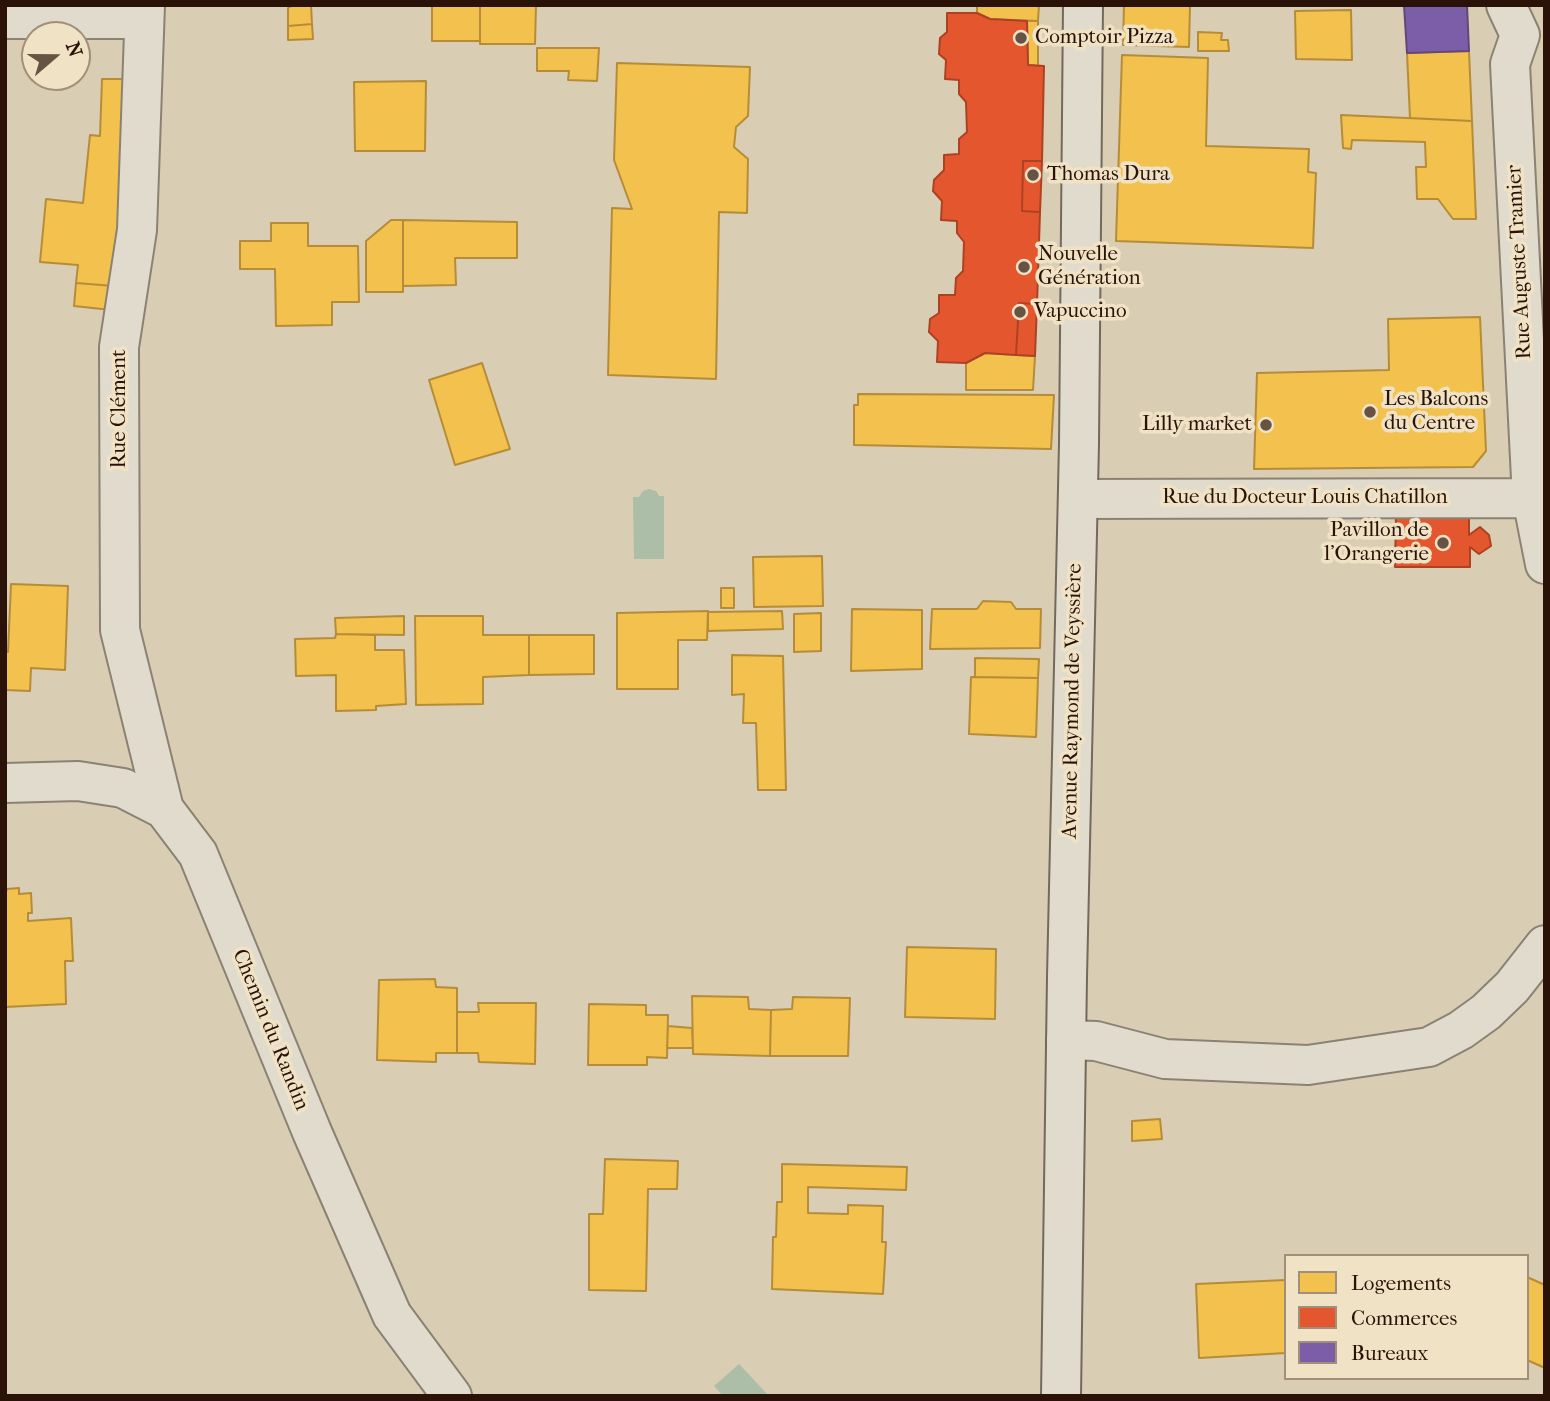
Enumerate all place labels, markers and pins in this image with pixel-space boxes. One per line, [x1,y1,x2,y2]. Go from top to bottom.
place label: Comptoir Pizza [1035,25,1173,51]
marker: Comptoir Pizza [1013,30,1029,46]
place label: Thomas Dura [1047,162,1170,188]
marker: Thomas Dura [1025,167,1041,183]
place label: Nouvelle Génération [1038,242,1141,292]
marker: Nouvelle Génération [1016,259,1032,275]
place label: Vapuccino [1034,299,1127,325]
marker: Vapuccino [1012,304,1028,320]
place label: Les Balcons du Centre [1384,387,1488,437]
marker: Les Balcons du Centre [1362,404,1378,420]
place label: Lilly market [1142,412,1252,438]
marker: Lilly market [1258,417,1274,433]
place label: Pavillon de l'Orangerie [1324,518,1429,568]
marker: Pavillon de l'Orangerie [1435,535,1451,551]

